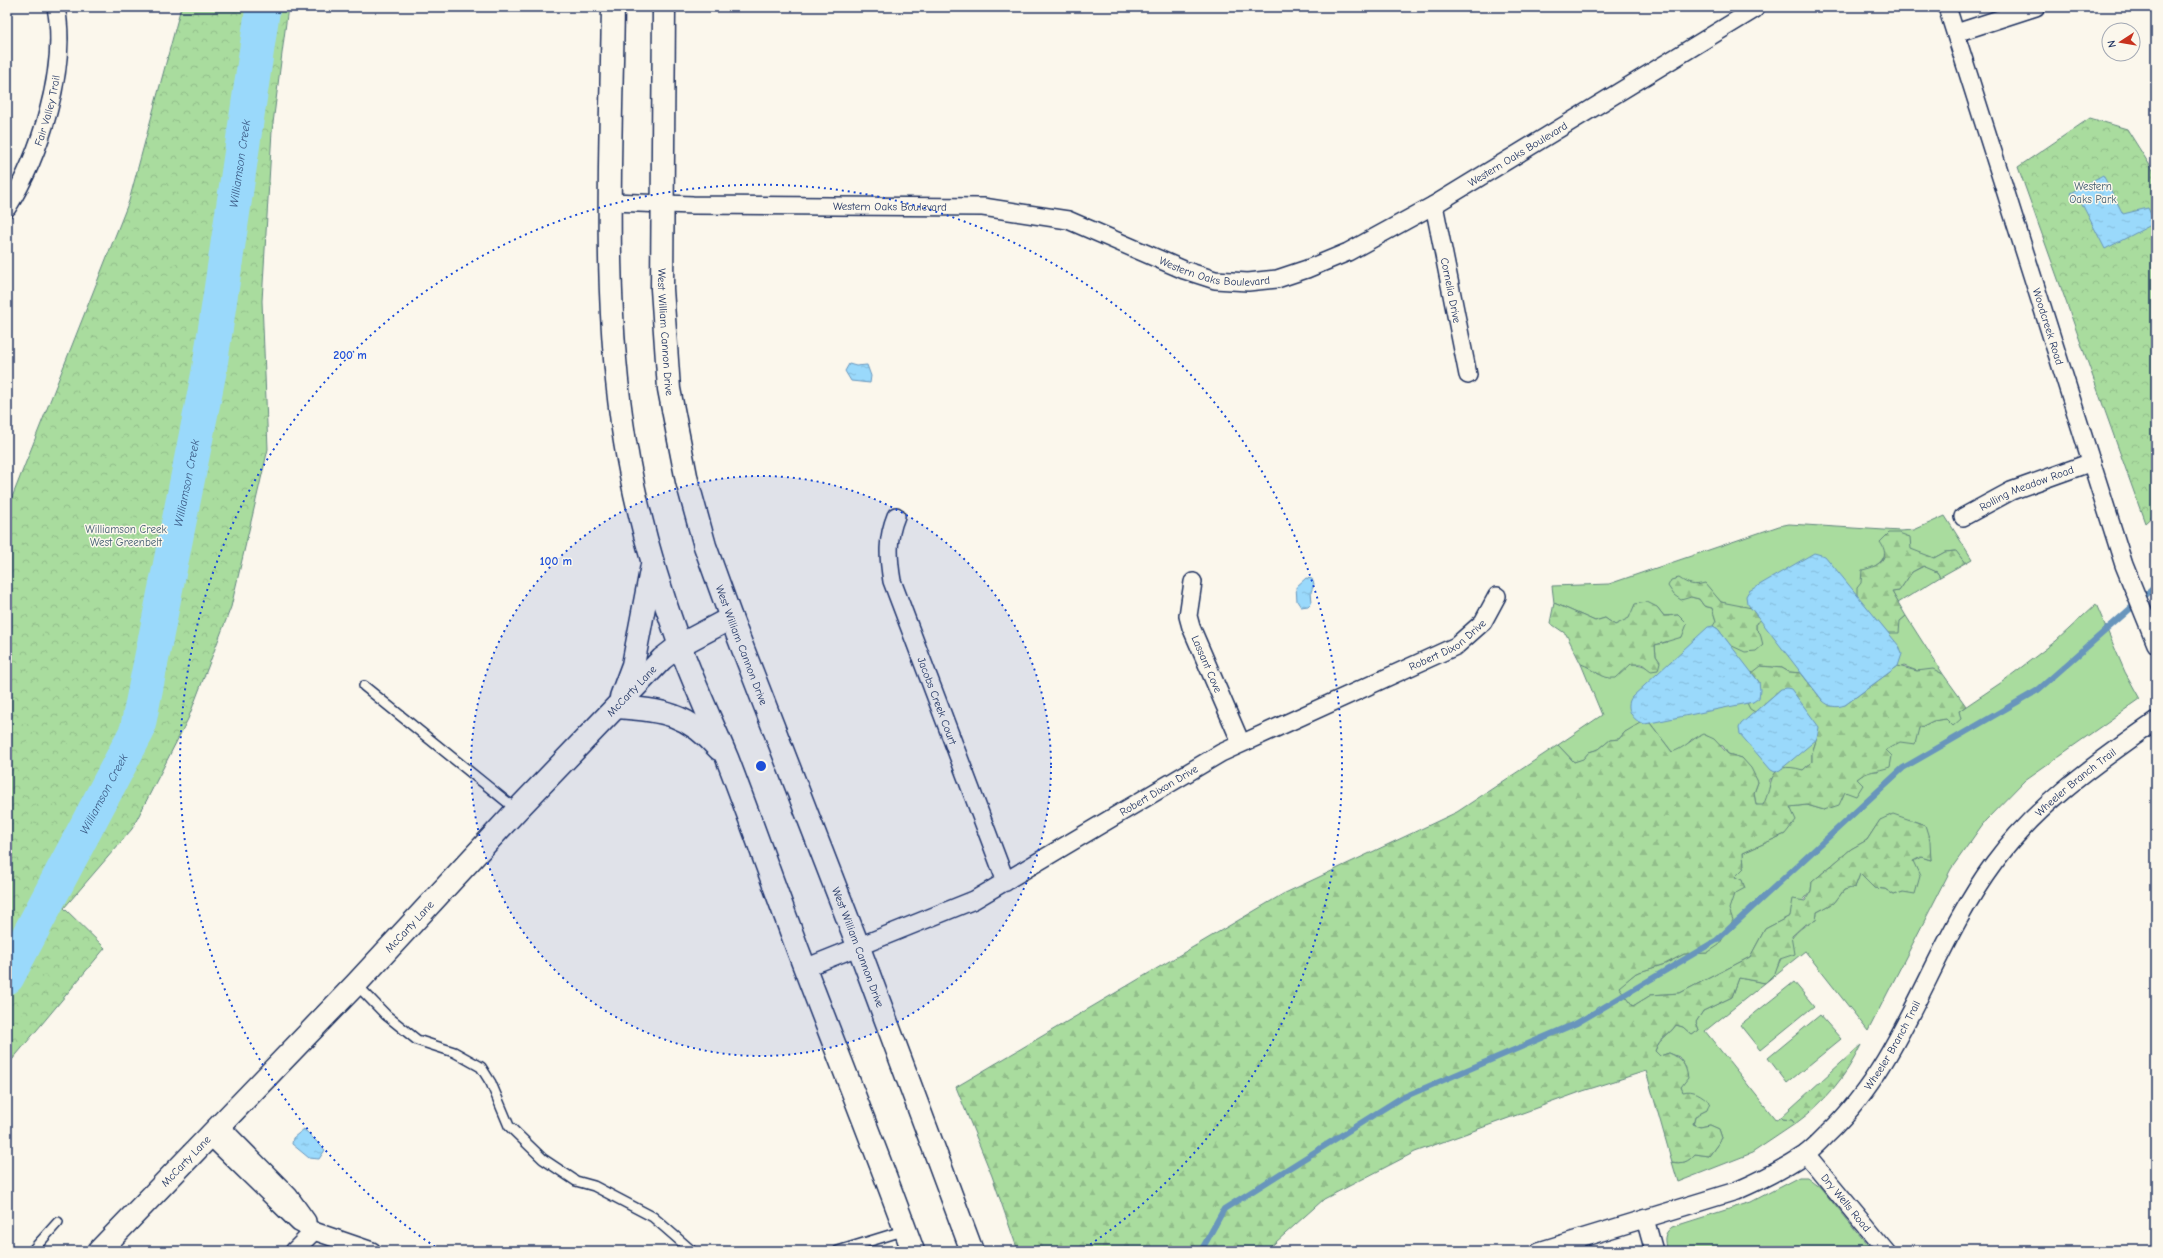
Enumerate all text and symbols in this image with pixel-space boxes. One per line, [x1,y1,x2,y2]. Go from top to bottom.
north arrow [2101,22,2141,62]
text: N [2105,39,2119,49]
street label: Fair Valley Trail [32,74,63,148]
water label: Williamson Creek [226,118,253,209]
street label: Western Oaks Boulevard [1466,119,1570,190]
park label: Western Oaks Park [2069,180,2117,206]
street label: Western Oaks Boulevard [833,200,947,214]
street label: Western Oaks Boulevard [1157,254,1271,289]
street label: Cornelia Drive [1438,256,1464,325]
street label: West William Cannon Drive [655,268,676,397]
street label: Woodcreek Road [2030,286,2066,367]
text: 200 m [333,348,367,362]
water label: Williamson Creek [171,438,202,528]
street label: Rolling Meadow Road [1977,463,2076,514]
park label: Williamson Creek West Greenbelt [85,523,167,549]
text: 100 m [540,554,572,568]
street label: West William Cannon Drive [713,583,770,707]
street label: Robert Dixon Drive [1407,616,1489,674]
street label: Lassant Cove [1188,633,1225,695]
street label: Jacobs Creek Court [914,655,960,747]
street label: McCarty Lane [604,663,660,719]
street label: Wheeler Branch Trail [2033,746,2119,819]
water label: Williamson Creek [77,751,131,837]
centre of rings [754,759,768,773]
street label: Robert Dixon Drive [1117,762,1201,819]
street label: West William Cannon Drive [829,885,887,1010]
street label: McCarty Lane [383,898,437,955]
street label: Wheeler Branch Trail [1862,999,1923,1092]
street label: McCarty Lane [159,1133,214,1189]
street label: Dry Wells Road [1818,1171,1873,1235]

